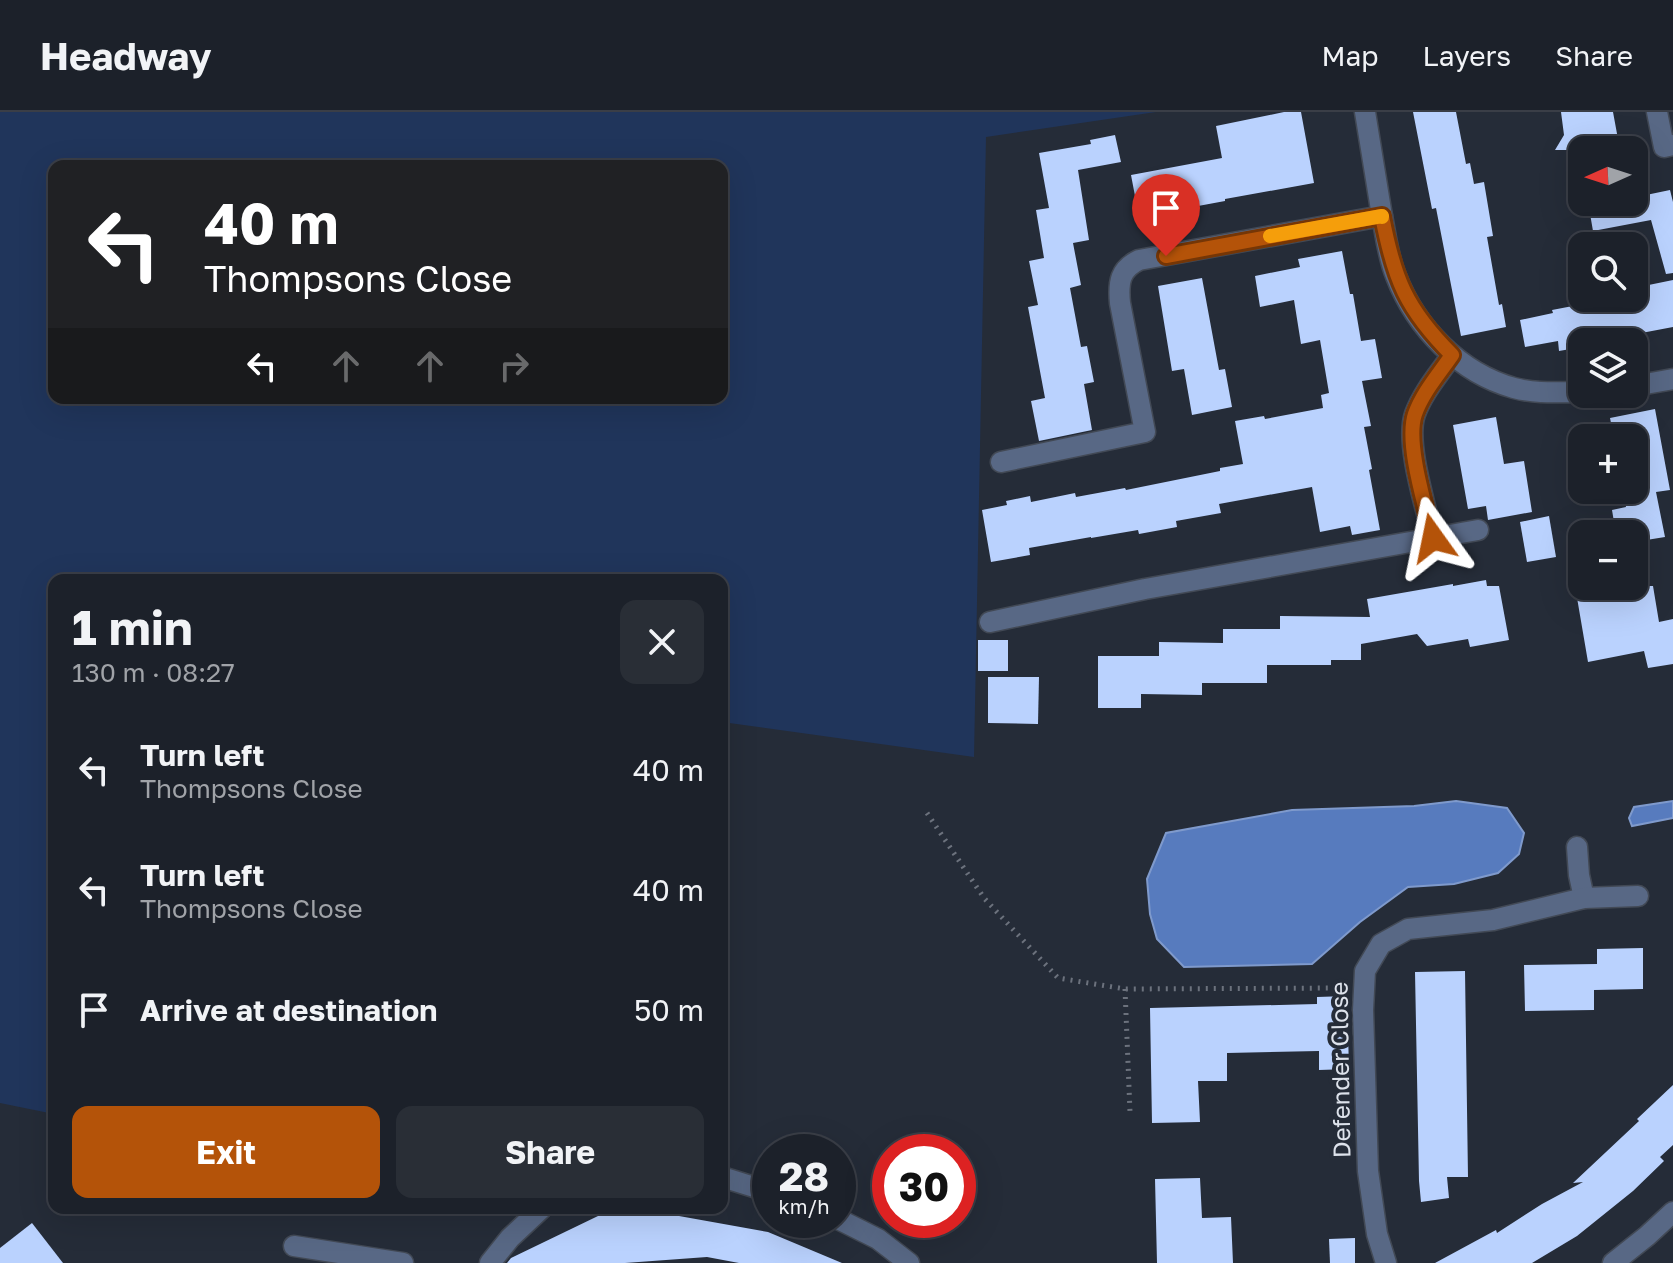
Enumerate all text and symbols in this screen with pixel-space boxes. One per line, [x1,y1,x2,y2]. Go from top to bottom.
text: Headway [40,33,212,78]
text: Map [1321,39,1379,72]
text: Layers [1423,39,1511,72]
text: Share [1555,39,1633,72]
north arrow [1568,136,1648,216]
map controls [1568,136,1648,600]
pin [1132,174,1200,256]
icon: arrive [1144,186,1188,230]
text: 40 m [204,189,338,256]
icon: left [72,192,176,296]
button: search [1568,232,1648,312]
text: Thompsons Close [204,257,512,300]
button: layers [1568,328,1648,408]
icon: left [240,344,284,388]
icon: ahead [324,344,368,388]
icon: ahead [408,344,452,388]
icon: right [492,344,536,388]
button: + [1568,424,1648,504]
position arrow [1391,496,1475,580]
button: − [1568,520,1648,600]
text: 1 min [72,598,193,656]
button: close [620,600,704,684]
text: 130 m · 08:27 [72,657,235,688]
text: Turn left [140,737,265,773]
icon: left [72,748,116,792]
text: 40 m [633,752,704,788]
text: Thompsons Close [140,773,363,804]
text: Turn left [140,857,265,893]
icon: left [72,868,116,912]
text: 40 m [633,872,704,908]
text: Thompsons Close [140,893,363,924]
street label: Defender Close [1323,982,1356,1159]
icon: arrive [72,988,116,1032]
text: Arrive at destination [140,992,437,1028]
text: 50 m [634,992,704,1028]
button: Exit [72,1106,380,1198]
button: Share [396,1106,704,1198]
speed limit sign: 30 [872,1134,976,1238]
text: 28 [779,1152,829,1200]
text: km/h [779,1194,829,1218]

